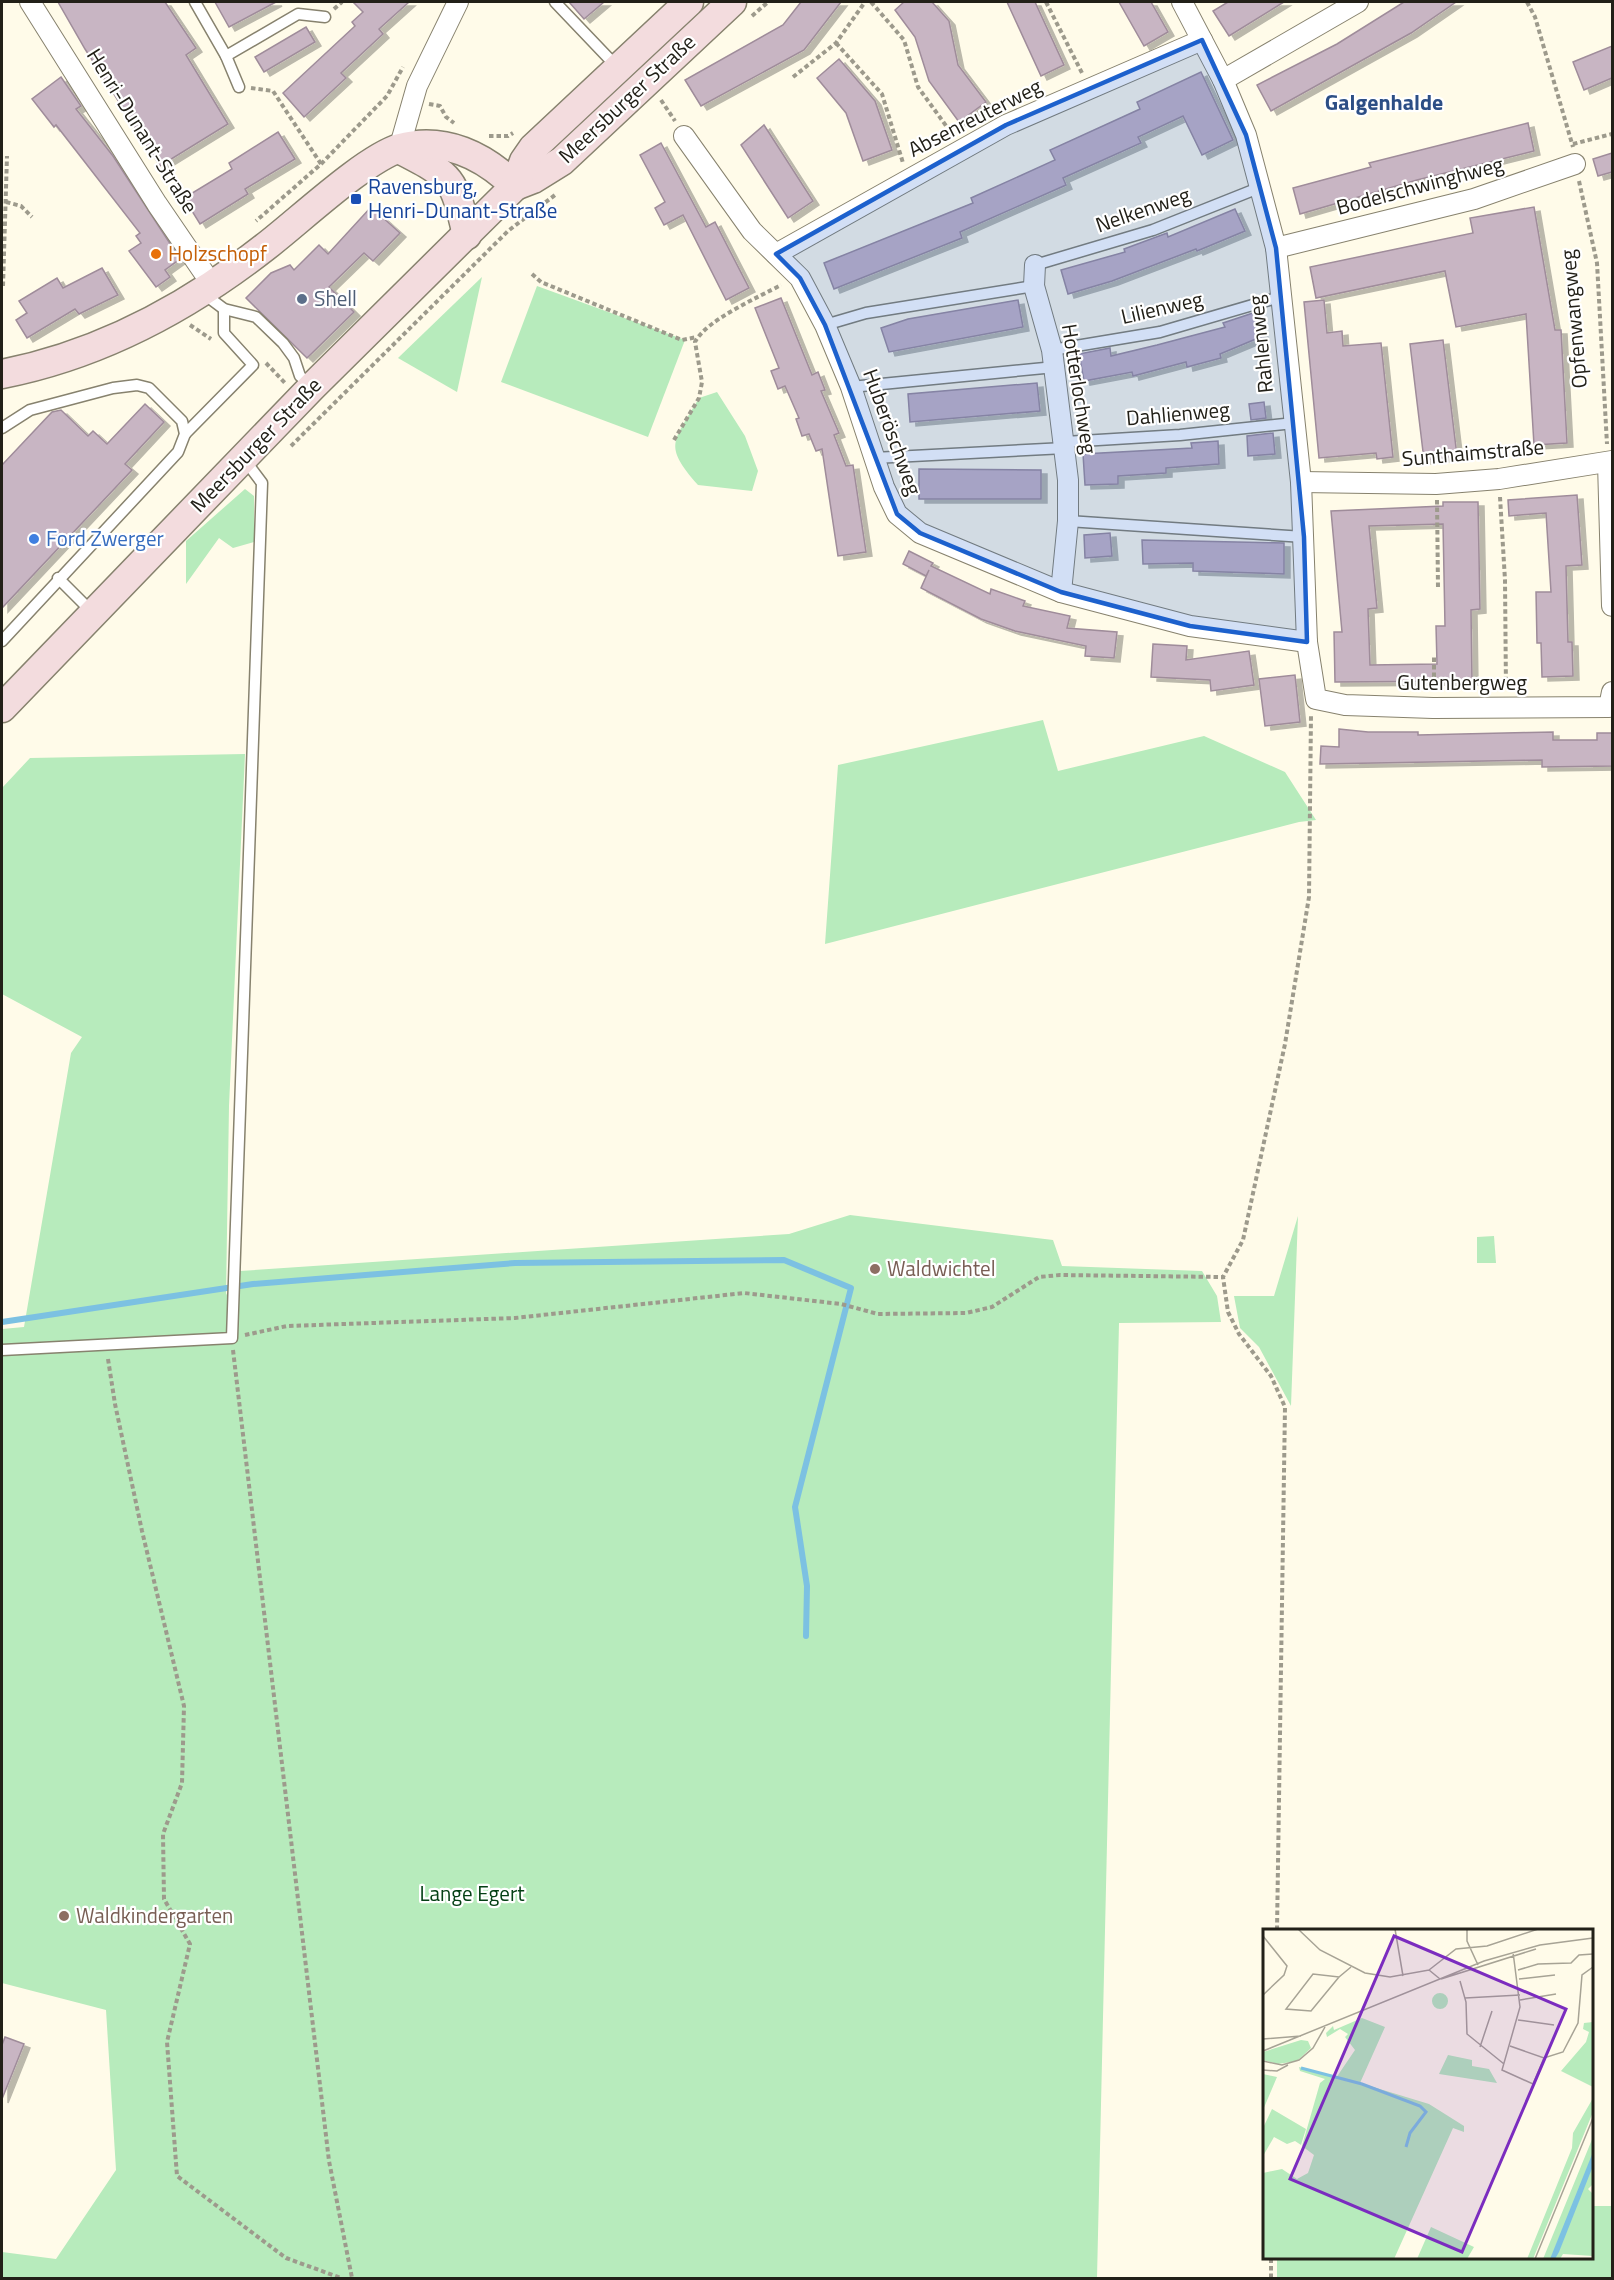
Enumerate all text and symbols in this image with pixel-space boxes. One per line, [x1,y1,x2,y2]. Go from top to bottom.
street label: Meersburger Straße [551,26,702,170]
street label: Henri-Dunant-Straße [79,42,207,219]
street label: Absenreuterweg [902,69,1047,165]
district label: Galgenhalde [1325,85,1443,119]
street label: Bodelschwinghweg [1333,147,1507,223]
place label: Ravensburg, Henri-Dunant-Straße [368,170,557,226]
street label: Nelkenweg [1091,178,1195,240]
marker: Ravensburg, Henri-Dunant-Straße [349,192,363,206]
place label: Holzschopf [168,237,267,269]
marker: Holzschopf [149,247,163,261]
street label: Opfenwangweg [1551,248,1595,390]
place label: Shell [314,282,357,314]
street label: Lilienweg [1118,282,1206,332]
marker: Shell [295,292,309,306]
street label: Rahlenweg [1239,293,1281,395]
street label: Hotterlochweg [1054,322,1106,456]
street label: Huberöschweg [855,364,931,500]
street label: Meersburger Straße [182,369,328,519]
street label: Dahlienweg [1125,393,1231,433]
street label: Sunthaimstraße [1400,430,1545,474]
place label: Ford Zwerger [46,522,164,554]
marker: Ford Zwerger [27,532,41,546]
street label: Gutenbergweg [1397,666,1527,698]
place label: Waldwichtel [887,1252,996,1284]
marker: Waldwichtel [868,1262,882,1276]
park label: Lange Egert [419,1877,525,1909]
place label: Waldkindergarten [76,1899,233,1931]
marker: Waldkindergarten [57,1909,71,1923]
inset map [1263,1929,1593,2259]

